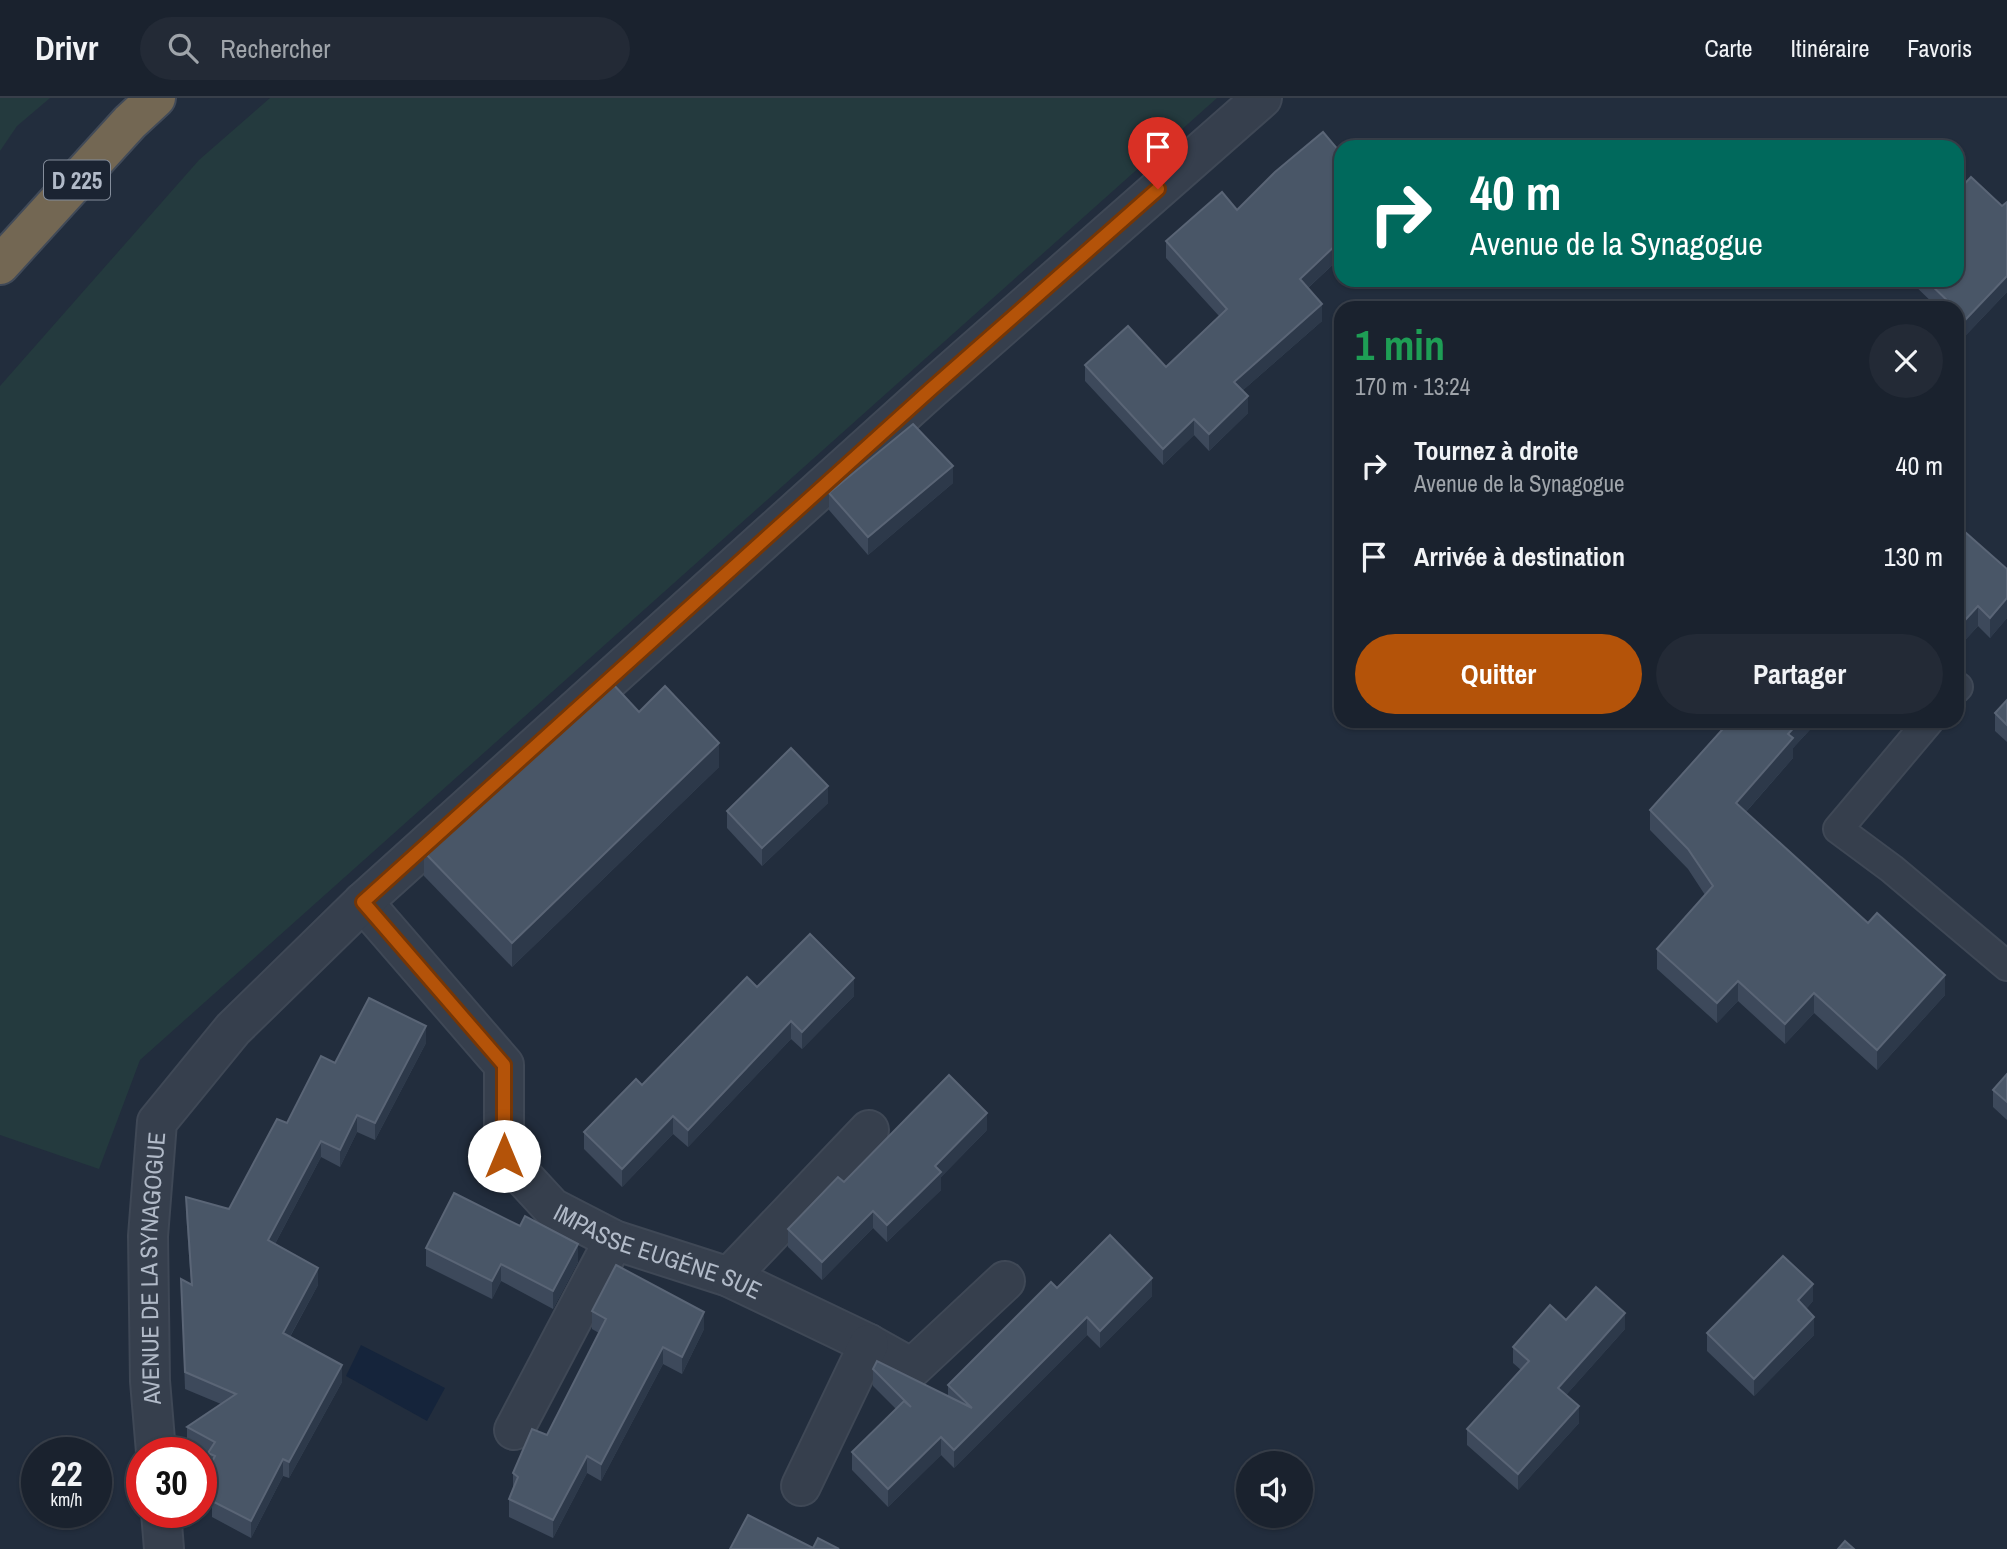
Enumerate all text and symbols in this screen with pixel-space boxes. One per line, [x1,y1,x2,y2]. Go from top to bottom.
search box [140,17,630,80]
text: Drivr [35,26,98,70]
icon: search [164,29,202,67]
text: Rechercher [220,31,330,66]
text: Carte [1704,32,1753,64]
text: Itinéraire [1791,32,1869,64]
text: Favoris [1907,32,1972,64]
pin [1128,117,1188,189]
icon: arrive [1139,128,1177,166]
text: 40 m [1470,159,1562,225]
road number: D 225 [44,160,110,200]
icon: right [1355,168,1446,259]
text: Avenue de la Synagogue [1470,222,1763,265]
text: 1 min [1355,317,1445,373]
button: close [1869,324,1943,398]
text: 170 m · 13:24 [1355,371,1470,402]
text: Tournez à droite [1414,433,1578,468]
icon: right [1355,447,1393,485]
text: 40 m [1896,448,1943,483]
text: Avenue de la Synagogue [1414,468,1624,499]
icon: arrive [1355,538,1393,576]
text: Arrivée à destination [1414,539,1625,574]
text: 130 m [1884,539,1943,574]
button: Quitter [1355,634,1642,714]
button: Partager [1656,634,1943,714]
position arrow [467,1119,541,1193]
street label: AVENUE DE LA SYNAGOGUE [132,1131,172,1407]
street label: IMPASSE EUGÉNE SUE [548,1196,767,1306]
speed limit sign: 30 [126,1437,217,1528]
text: 22 [51,1450,82,1497]
map controls [1236,1451,1313,1528]
button: sound [1236,1451,1313,1528]
text: km/h [51,1487,83,1512]

